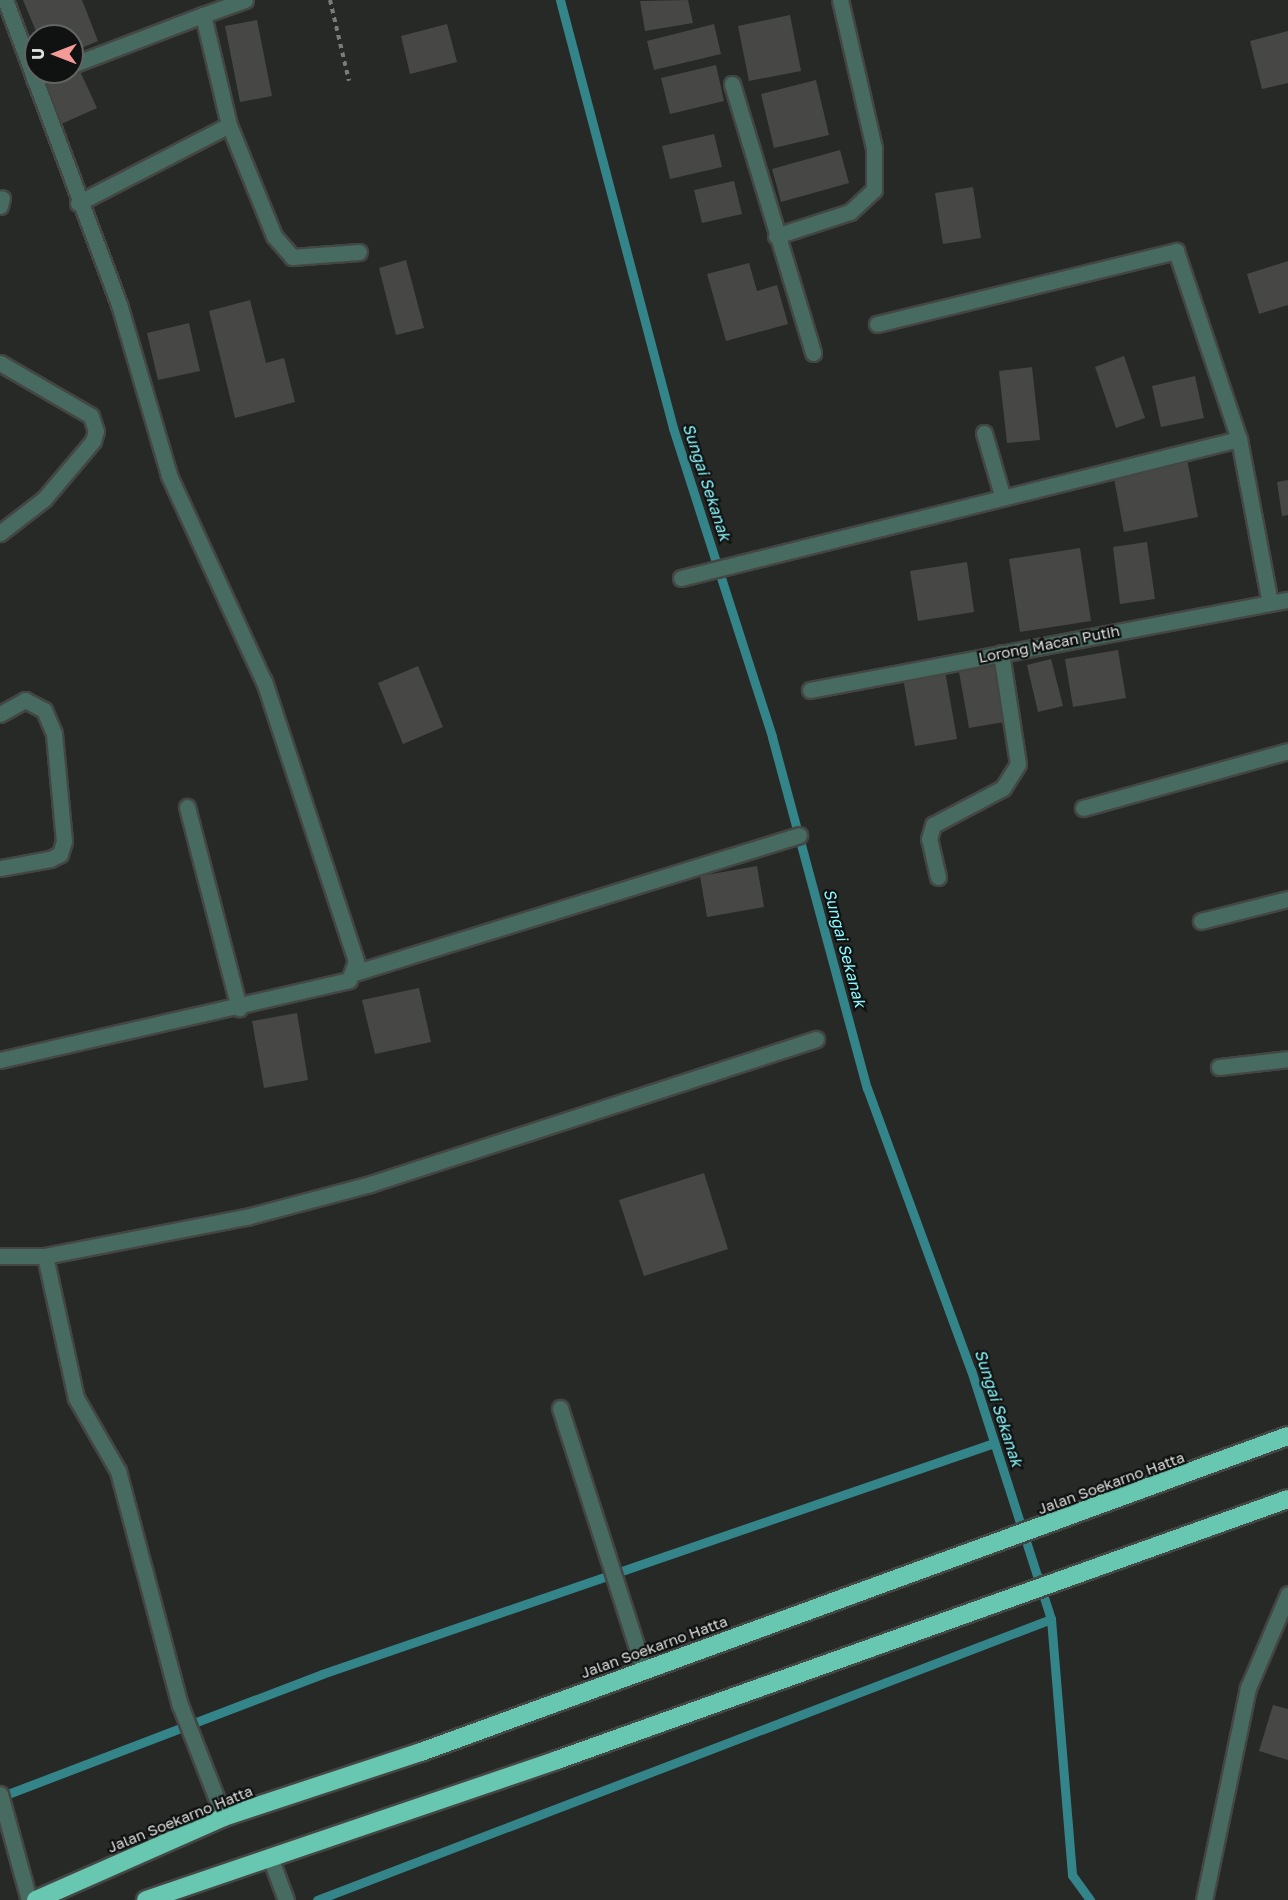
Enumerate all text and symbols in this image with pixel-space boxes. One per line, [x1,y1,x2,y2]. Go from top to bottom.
north arrow [24,24,84,84]
text: U [28,48,48,60]
water label: Sungai Sekanak [679,421,735,543]
street label: Lorong Macan Putih [977,621,1121,667]
water label: Sungai Sekanak [820,886,870,1010]
water label: Sungai Sekanak [971,1347,1027,1469]
street label: Jalan Soekarno Hatta [1035,1448,1187,1518]
street label: Jalan Soekarno Hatta [578,1612,730,1682]
street label: Jalan Soekarno Hatta [105,1782,255,1856]

